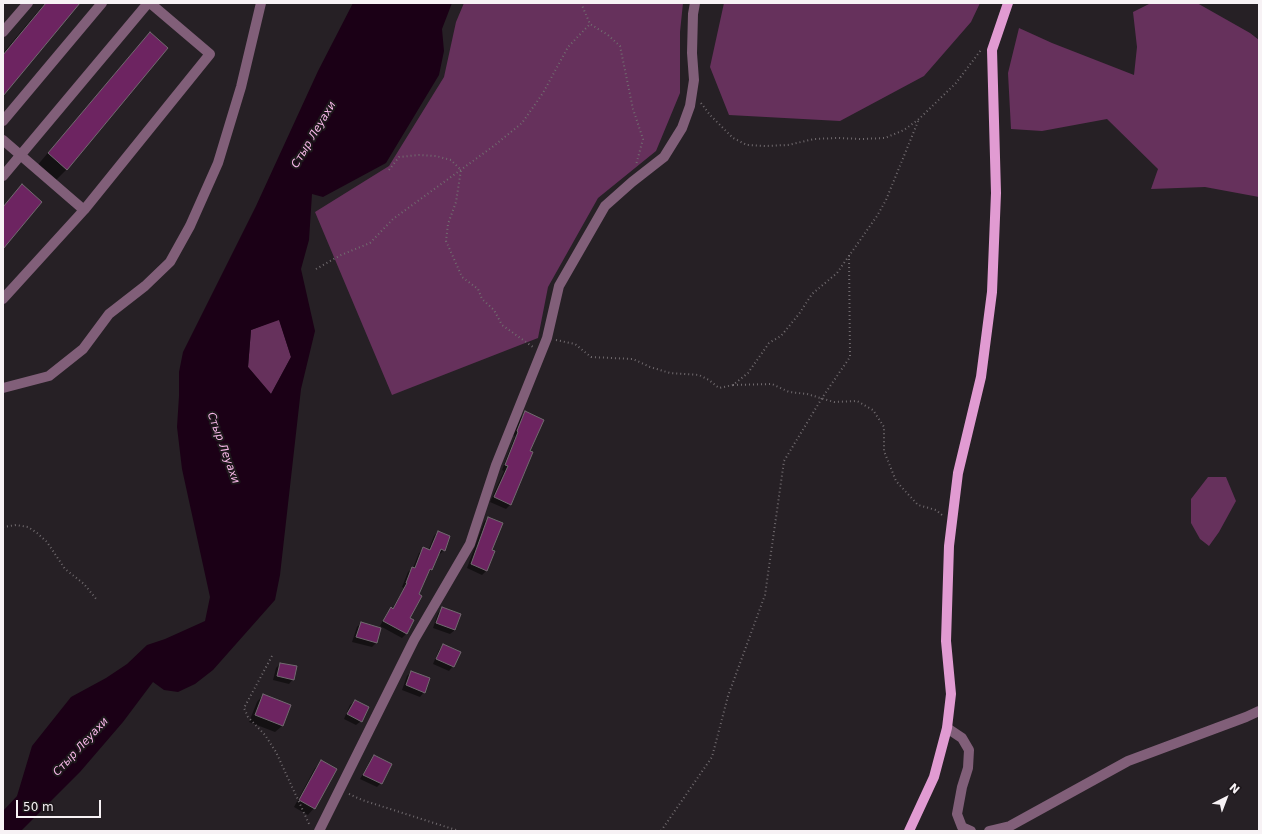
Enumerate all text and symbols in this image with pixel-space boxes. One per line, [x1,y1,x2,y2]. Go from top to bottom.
water label: Стыр Леуахи [289,99,339,171]
water label: Стыр Леуахи [204,410,242,486]
water label: Стыр Леуахи [51,715,111,779]
north arrow [1206,778,1246,818]
text: N [1227,781,1242,797]
scale bar [18,792,103,818]
text: 50 m [23,800,54,814]

